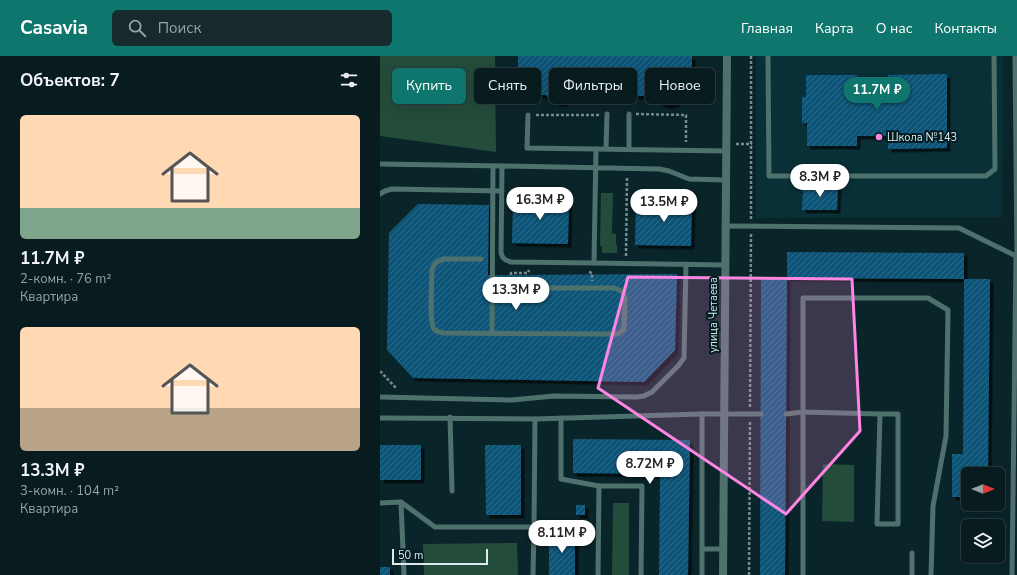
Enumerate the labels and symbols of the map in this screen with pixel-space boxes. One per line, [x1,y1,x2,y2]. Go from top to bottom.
pin: 11.7M ₽ [840,77,914,111]
place label: Школа №143 [887,130,957,145]
marker: Школа №143 [874,132,884,142]
pin: 8.3M ₽ [787,164,853,198]
pin: 16.3M ₽ [503,187,577,221]
pin: 13.5M ₽ [627,189,701,223]
pin: 13.3M ₽ [479,277,553,311]
street label: улица Четаева [706,277,721,353]
pin: 8.72M ₽ [613,451,687,485]
north arrow [961,467,1005,511]
pin: 8.11M ₽ [525,520,599,554]
scale bar [392,547,488,566]

